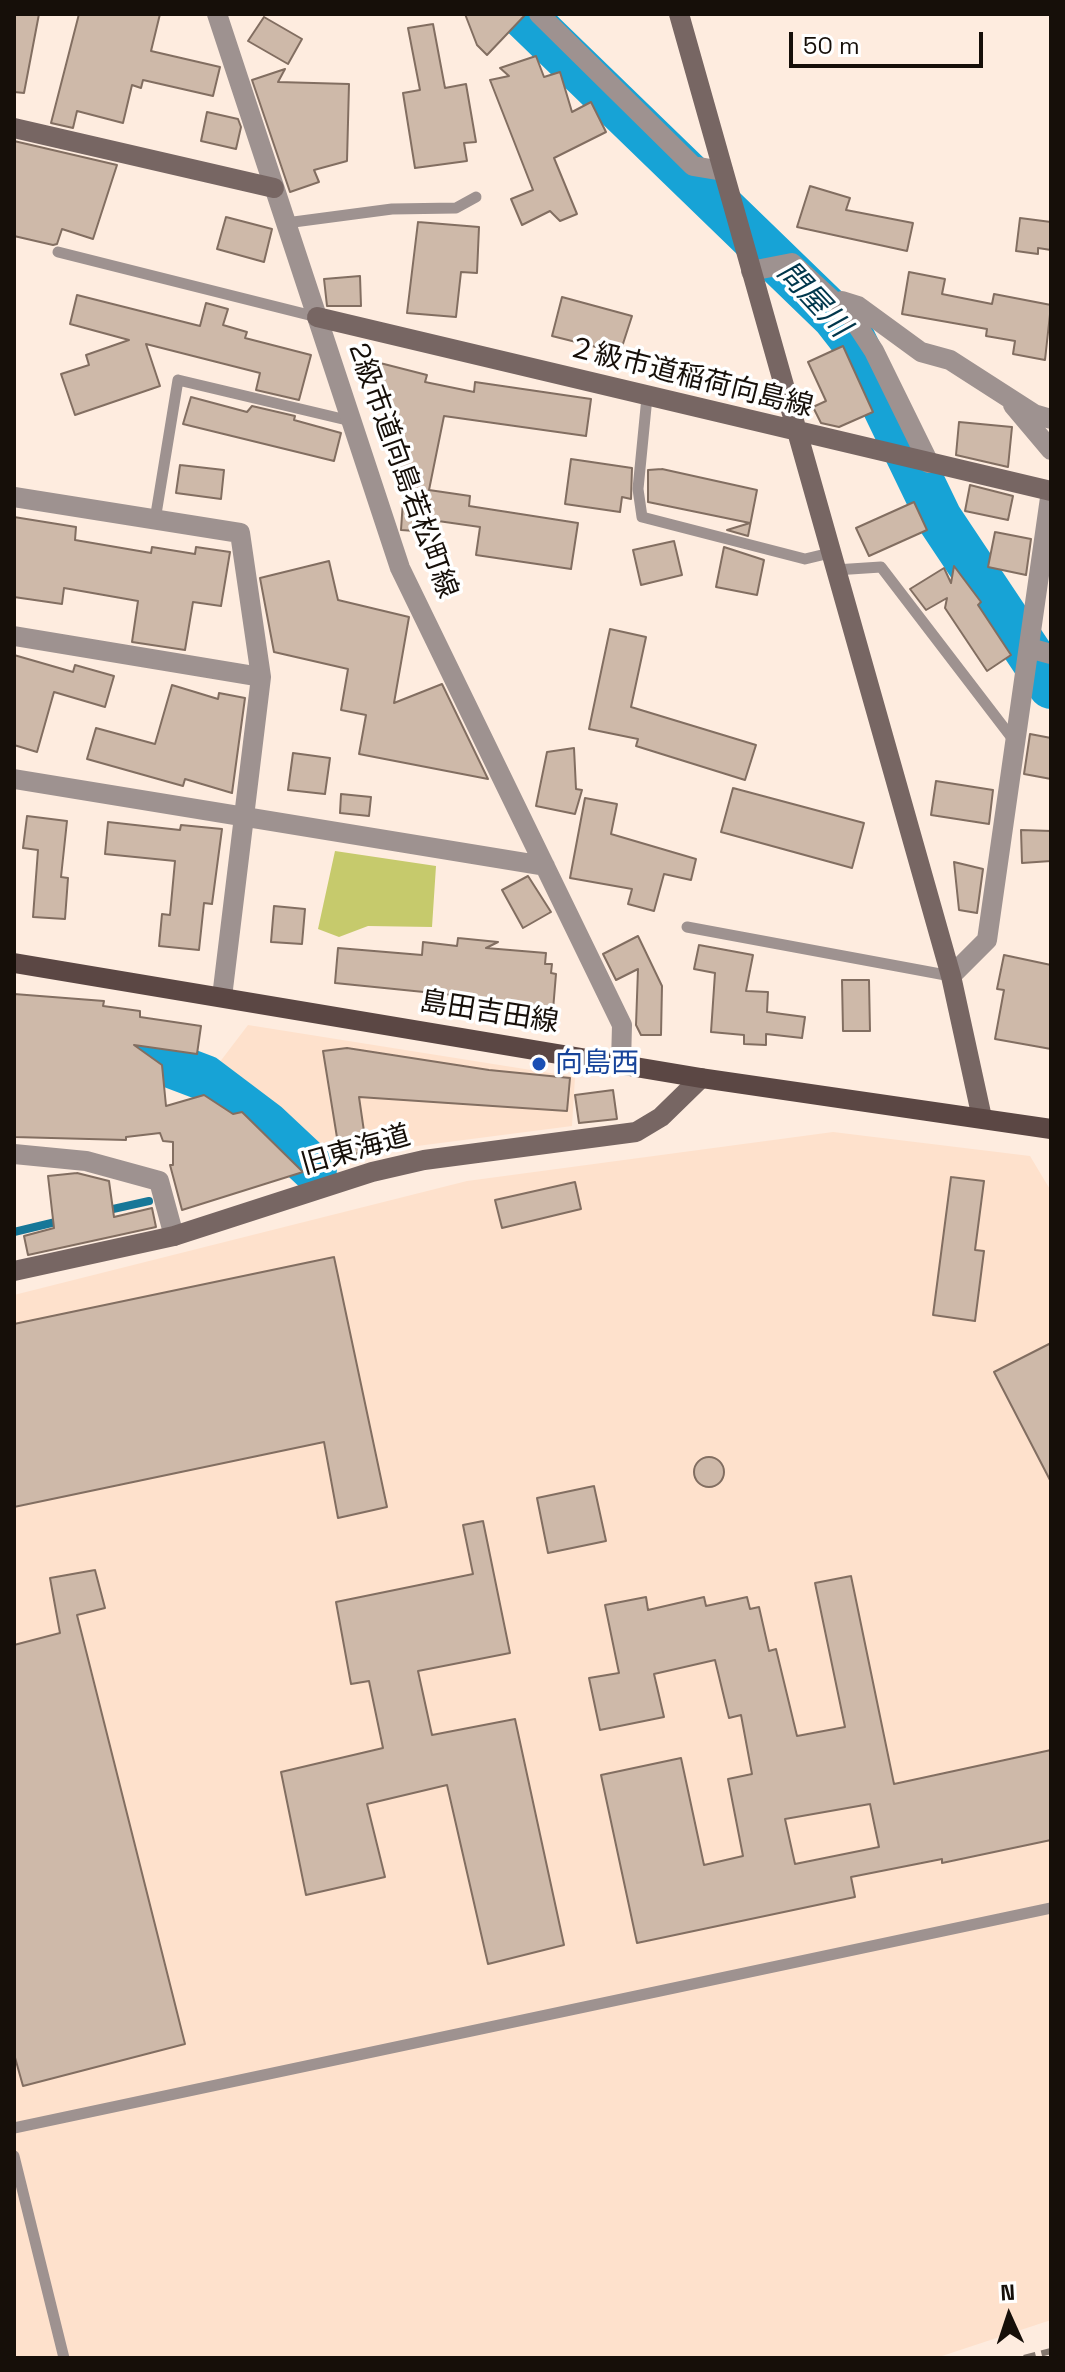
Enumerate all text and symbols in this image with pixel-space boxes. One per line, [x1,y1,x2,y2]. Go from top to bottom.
scale bar [793,16,987,66]
text: 50 m [803,30,860,61]
water label: 問屋川 [769,255,857,345]
street label: ２級市道稲荷向島線 [564,331,816,425]
street label: 2級市道向島若松町線 [340,339,464,603]
street label: 島田吉田線 [417,985,561,1041]
place label: 向島西 [555,1047,639,1081]
marker: 向島西 [530,1055,548,1073]
street label: 旧東海道 [298,1119,414,1183]
north arrow [969,2276,1049,2356]
text: N [1000,2278,1016,2306]

